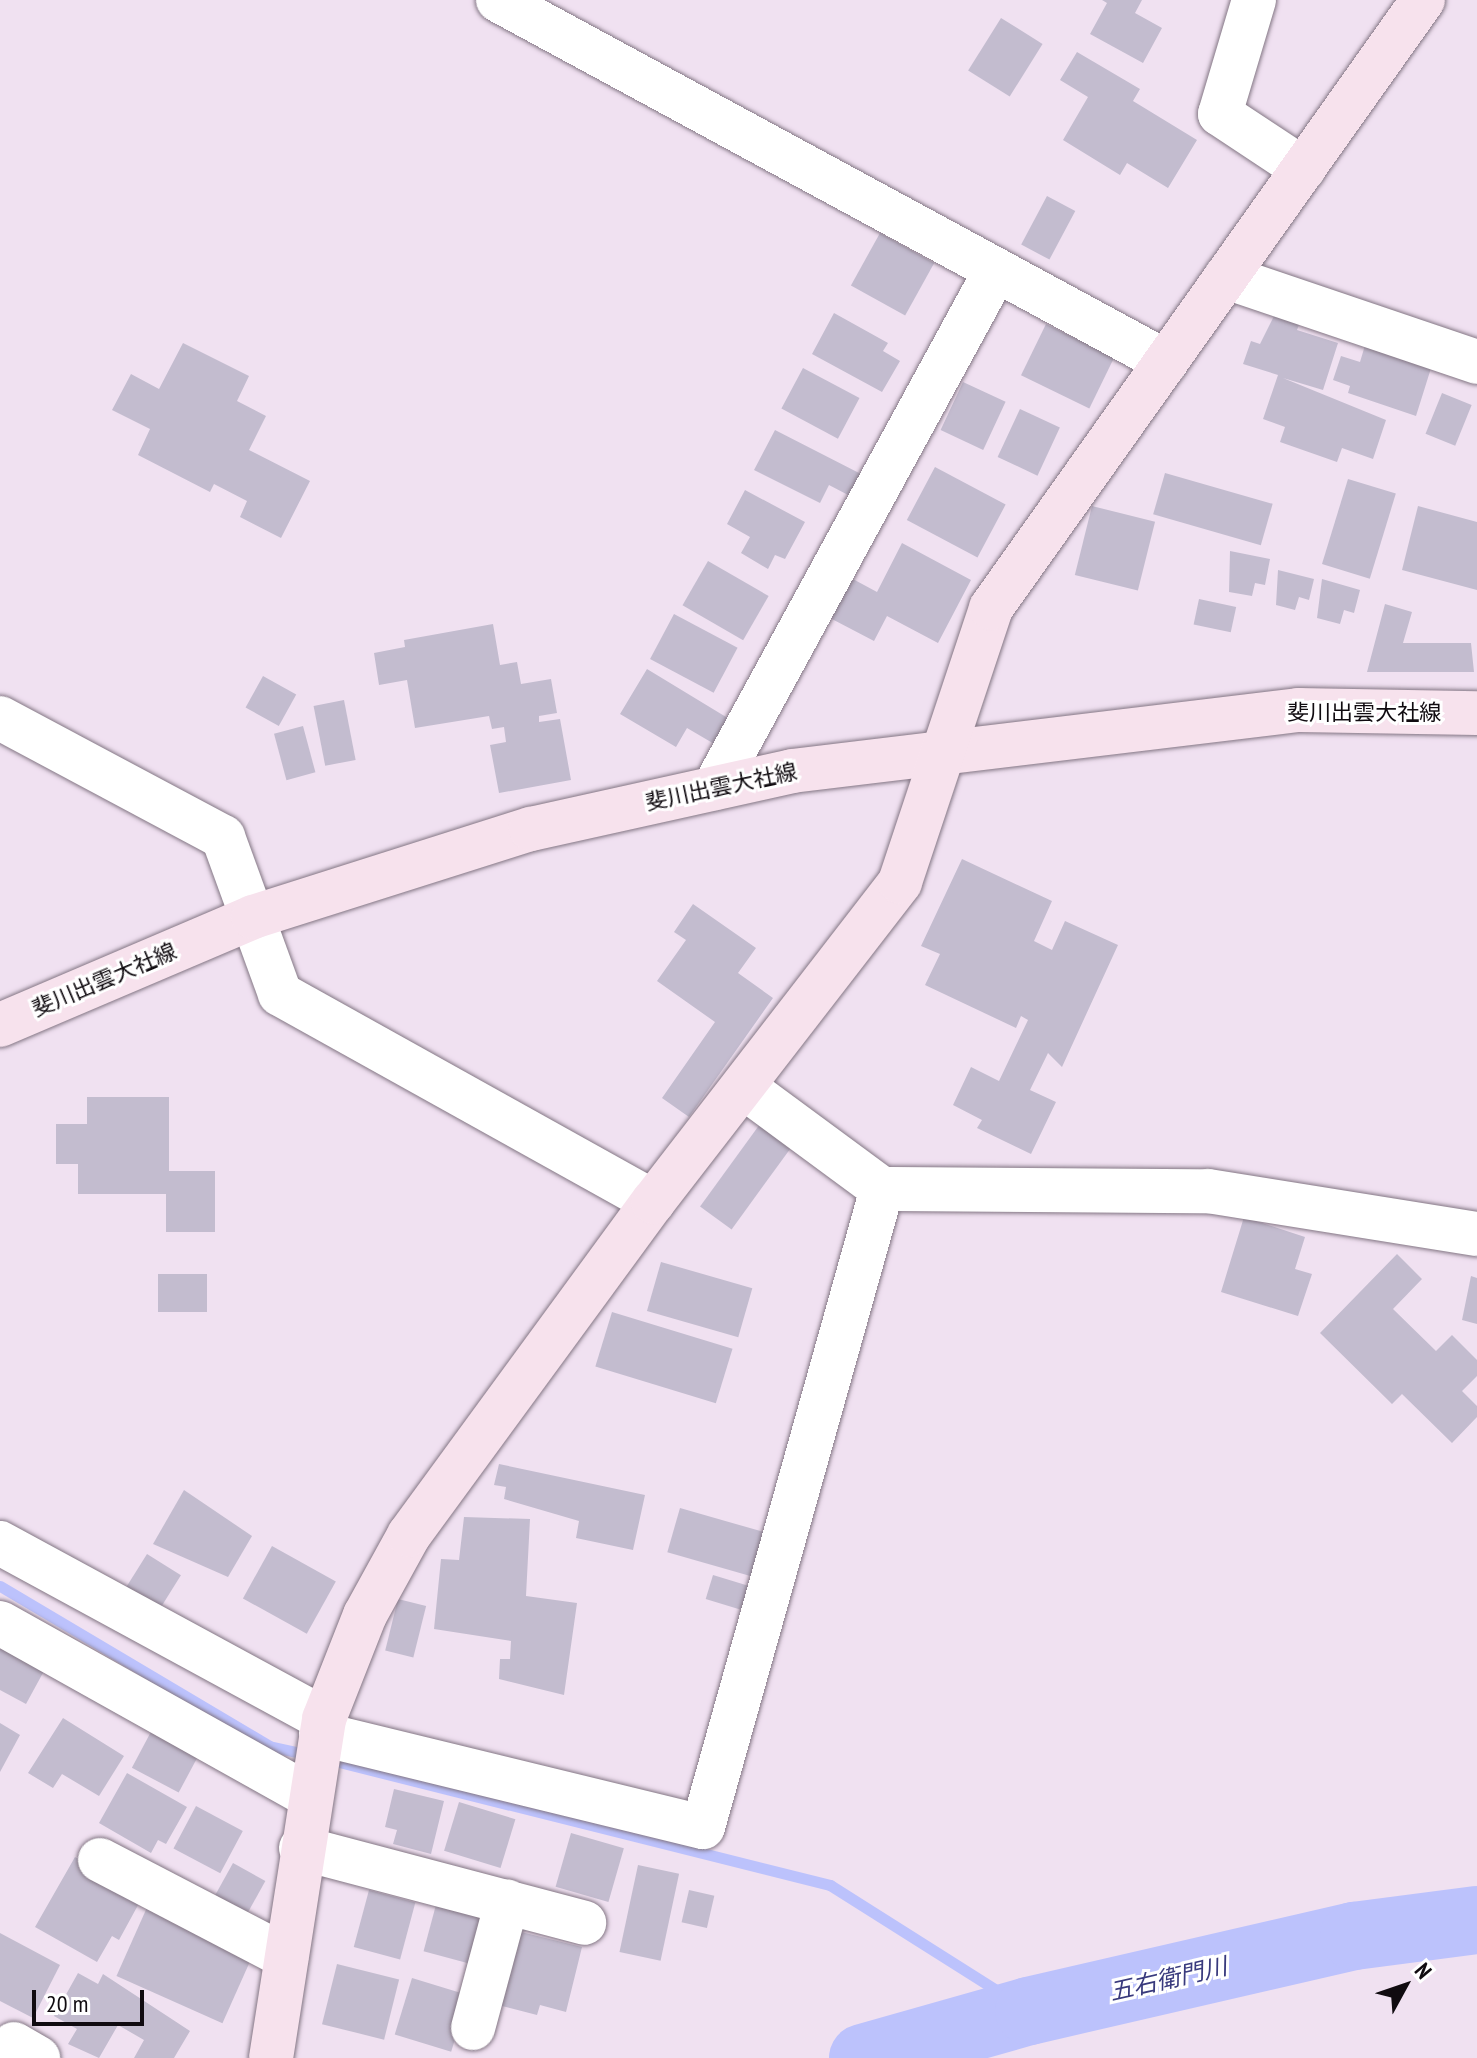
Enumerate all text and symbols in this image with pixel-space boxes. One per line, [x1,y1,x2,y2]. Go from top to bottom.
street label: 斐川出雲大社線 [1287,700,1441,726]
street label: 斐川出雲大社線 [643,758,799,816]
street label: 斐川出雲大社線 [28,938,180,1022]
north arrow [1365,1946,1445,2026]
water label: 五右衛門川 [1106,1951,1230,2007]
text: N [1409,1957,1438,1984]
scale bar [36,1974,148,2024]
text: 20 m [46,1988,88,2019]

